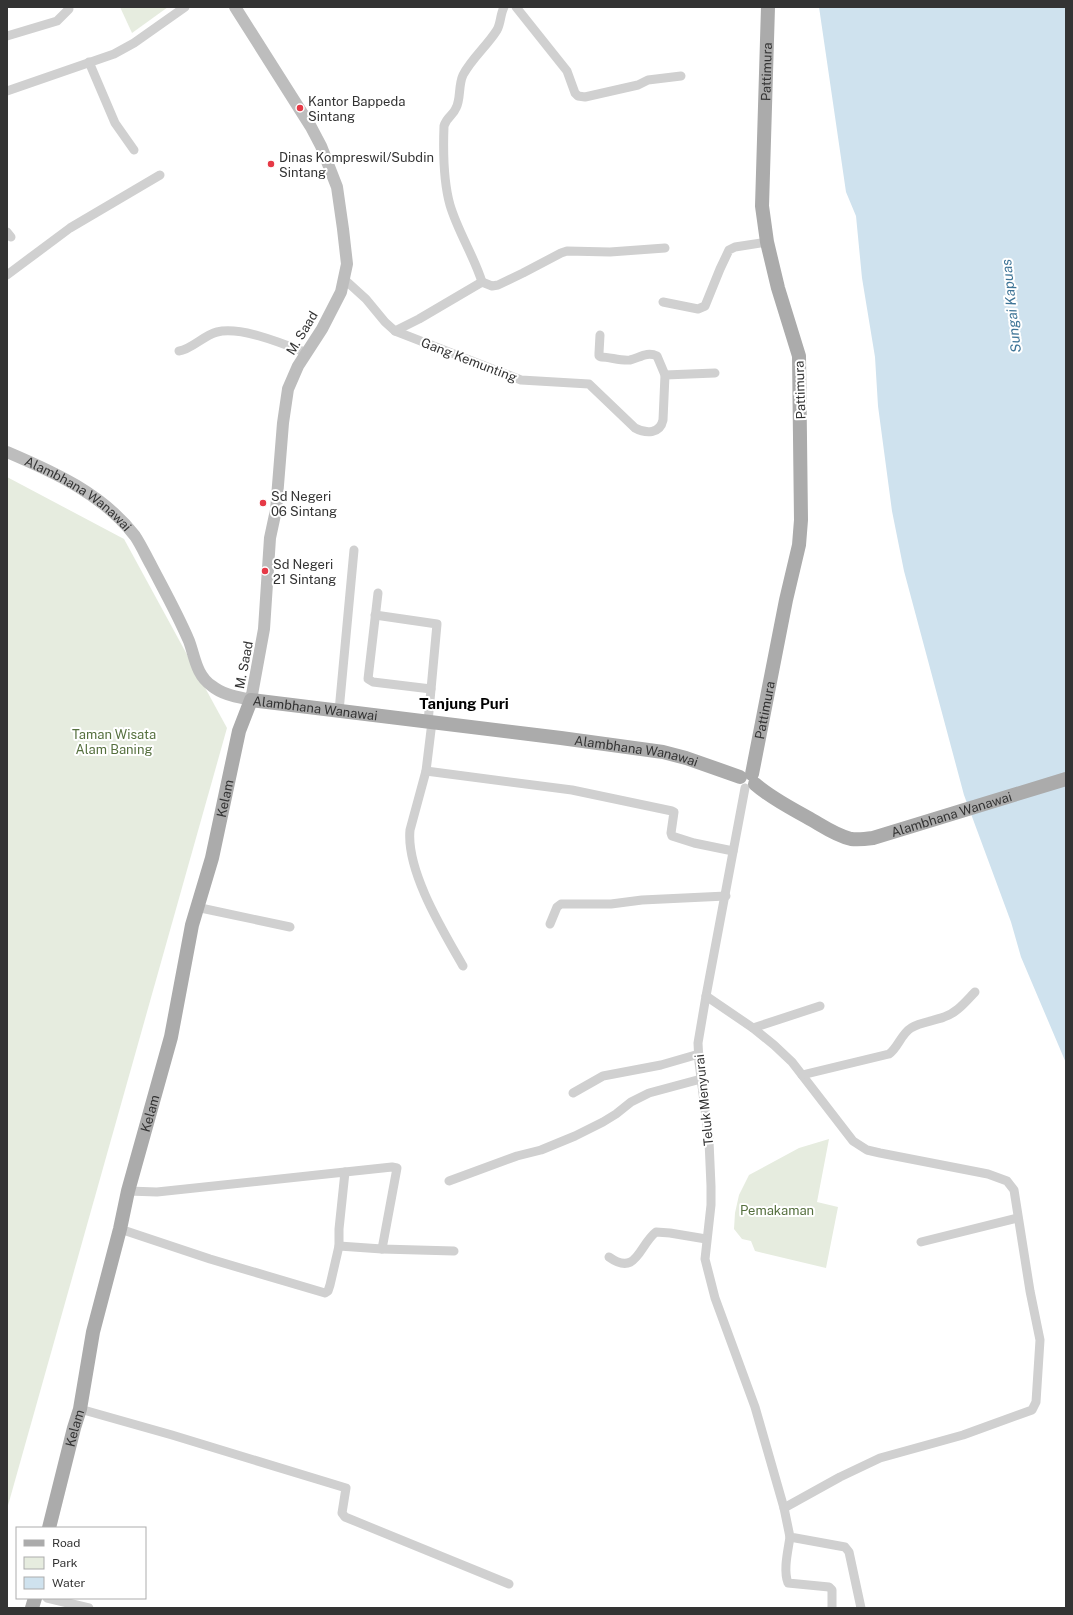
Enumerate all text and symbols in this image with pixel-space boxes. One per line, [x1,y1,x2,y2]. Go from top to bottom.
street label: Pattimura [758,42,774,101]
place label: Kantor Bappeda Sintang [308,94,405,124]
marker: Kantor Bappeda Sintang [295,103,305,113]
place label: Dinas Kompreswil/Subdin Sintang [279,150,434,180]
marker: Dinas Kompreswil/Subdin Sintang [266,159,276,169]
water label: Sungai Kapuas [998,258,1024,354]
street label: M. Saad [283,308,321,358]
street label: Gang Kemunting [419,335,519,385]
street label: Pattimura [791,360,809,420]
street label: Alambhana Wanawai [22,453,135,534]
place label: Sd Negeri 06 Sintang [271,489,337,519]
marker: Sd Negeri 06 Sintang [258,498,268,508]
place label: Sd Negeri 21 Sintang [273,557,336,587]
marker: Sd Negeri 21 Sintang [260,566,270,576]
street label: M. Saad [232,640,256,690]
street label: Pattimura [751,680,777,741]
street label: Alambhana Wanawai [252,693,378,723]
district label: Tanjung Puri [419,695,509,712]
park label: Taman Wisata Alam Baning [72,727,156,757]
street label: Alambhana Wanawai [574,732,700,769]
street label: Kelam [213,778,236,819]
street label: Alambhana Wanawai [889,789,1013,840]
street label: Teluk Menyurai [692,1054,716,1146]
street label: Kelam [137,1093,162,1134]
park label: Pemakaman [740,1203,814,1218]
street label: Kelam [62,1408,87,1448]
legend [16,1527,146,1599]
text: Road [52,1536,80,1550]
text: Park [52,1556,78,1570]
text: Water [52,1576,86,1590]

